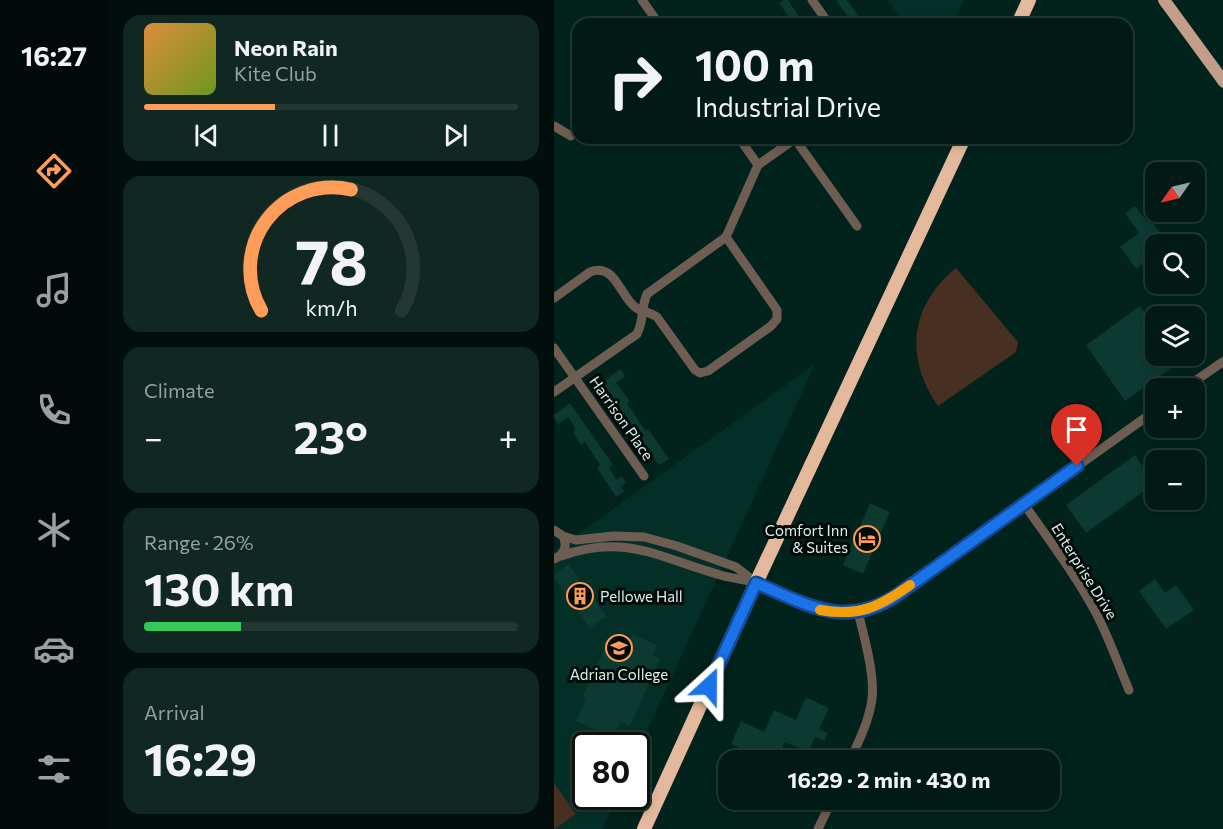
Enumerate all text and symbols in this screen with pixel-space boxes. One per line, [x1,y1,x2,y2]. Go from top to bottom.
text: Neon Rain [234,34,338,61]
text: 100 m [695,38,815,90]
text: 16:27 [21,39,87,72]
icon: right [596,42,674,120]
text: Kite Club [234,61,317,85]
text: Industrial Drive [695,90,881,123]
icon: previous [190,119,223,152]
icon: pause [314,119,347,152]
icon: next [439,119,472,152]
icon: directions [33,150,75,192]
north arrow [1145,162,1205,222]
map controls [1145,162,1205,510]
text: 78 [295,222,367,298]
button: search [1145,234,1205,294]
icon: music [33,269,75,311]
text: km/h [305,294,357,320]
button: layers [1145,306,1205,366]
street label: Harrison Place [586,372,658,464]
text: Climate [144,378,214,402]
button: + [1145,378,1205,438]
icon: phone [33,389,75,431]
pin [1051,404,1102,466]
text: 23° [294,408,368,463]
icon: arrive [1060,413,1093,446]
text: − [144,416,163,457]
text: + [499,416,518,457]
button: − [1145,450,1205,510]
icon: climate [33,509,75,551]
street label: Enterprise Drive [1048,520,1122,622]
place label: Comfort Inn & Suites [765,521,848,556]
hotel icon: Comfort Inn & Suites [852,524,882,554]
text: Range · 26% [144,530,254,554]
text: 130 km [144,560,294,615]
building icon: Pellowe Hall [565,581,595,611]
place label: Pellowe Hall [600,587,683,605]
icon: car [33,628,75,670]
school or university icon: Adrian College [604,633,634,663]
position arrow [677,654,741,718]
place label: Adrian College [570,665,668,683]
text: Arrival [144,700,205,724]
text: 16:29 [144,730,257,785]
speed limit sign: 80 [572,732,650,810]
icon: filters [33,748,75,790]
text: 16:29 · 2 min · 430 m [788,766,990,793]

